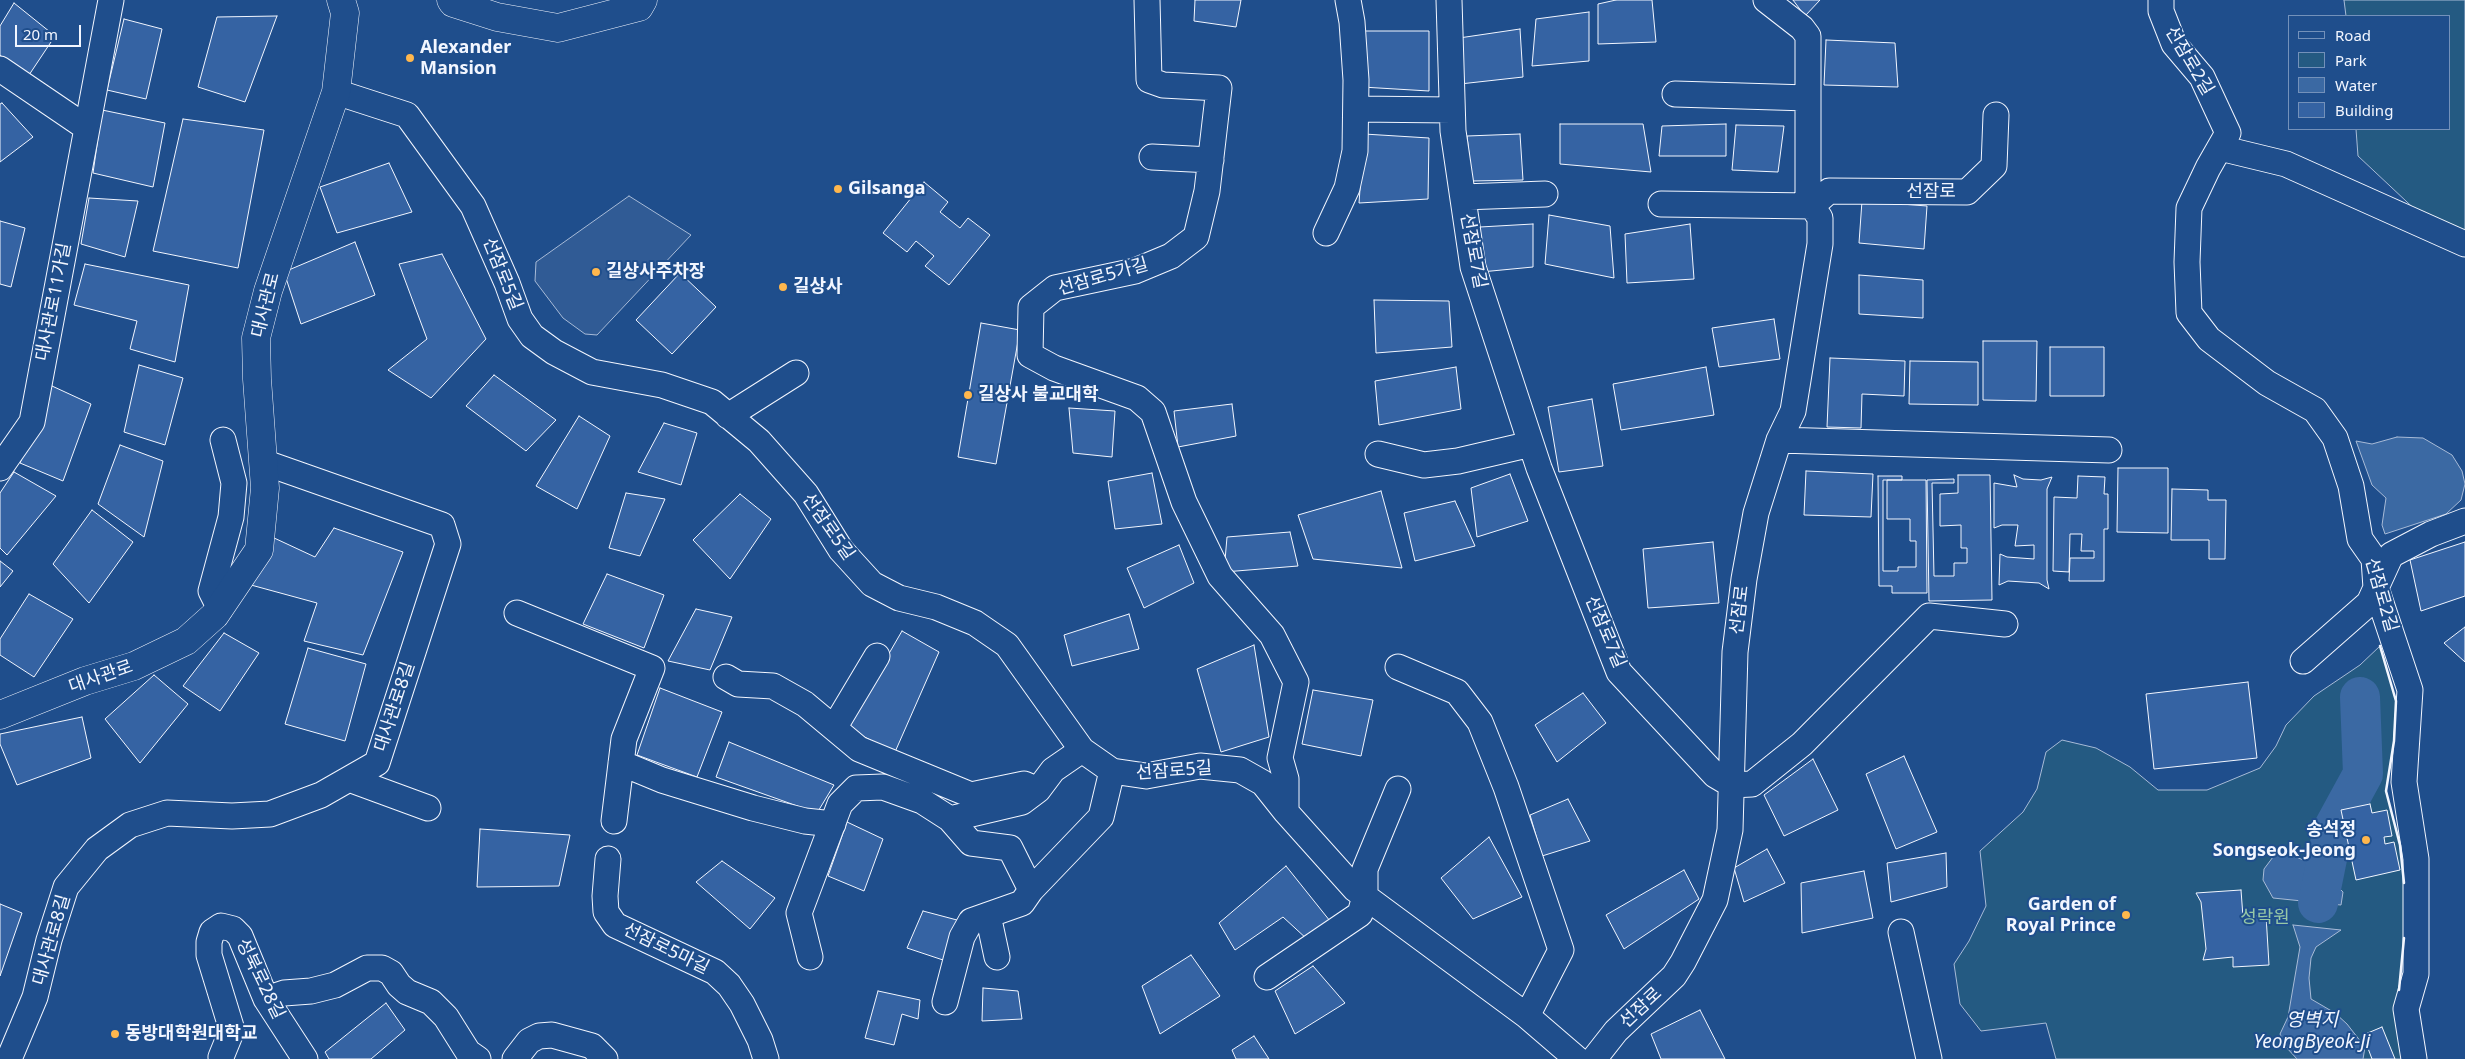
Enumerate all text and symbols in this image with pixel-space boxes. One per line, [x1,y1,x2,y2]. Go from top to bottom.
scale bar [18,15,84,47]
legend [2288,15,2450,130]
street label: 선잠로2길 [2160,23,2218,99]
text: 20 m [23,24,58,44]
text: Road [2335,25,2371,45]
place label: Alexander Mansion [420,37,511,80]
text: Park [2335,50,2367,70]
marker: Alexander Mansion [404,52,416,64]
text: Water [2335,75,2377,95]
text: Building [2335,100,2393,120]
place label: Gilsanga [848,178,925,200]
street label: 선잠로 [1906,181,1956,203]
marker: Gilsanga [832,183,844,195]
street label: 선잠로7길 [1455,211,1491,291]
street label: 선잠로5길 [478,234,526,314]
street label: 대사관로11가길 [32,241,76,363]
street label: 선잠로5가길 [1055,254,1151,300]
place label: 길상사주차장 [606,261,705,283]
marker: 길상사주차장 [590,266,602,278]
street label: 대사관로 [248,270,284,340]
place label: 길상사 [793,276,843,298]
marker: 길상사 [777,281,789,293]
place label: 길상사 불교대학 [978,384,1099,406]
marker: 길상사 불교대학 [962,389,974,401]
street label: 선잠로5길 [797,489,859,565]
street label: 선잠로2길 [2360,555,2402,635]
street label: 선잠로 [1726,584,1754,636]
street label: 선잠로7길 [1580,593,1630,671]
street label: 대사관로 [66,656,136,698]
street label: 대사관로8길 [370,659,420,755]
street label: 선잠로5길 [1135,758,1213,784]
place label: 송석정 Songseok-Jeong [2213,819,2356,862]
marker: 송석정 Songseok-Jeong [2360,834,2372,846]
street label: 대사관로8길 [29,892,75,988]
place label: Garden of Royal Prince [2006,894,2116,936]
park label: 성락원 [2240,907,2290,929]
marker: Garden of Royal Prince [2120,909,2132,921]
street label: 선잠로5마길 [619,919,713,979]
street label: 성북로28길 [231,935,289,1023]
street label: 선잠로 [1615,983,1667,1033]
water label: 영벽지 YeongByeok-Ji [2254,1010,2370,1054]
place label: 동방대학원대학교 [125,1023,257,1045]
marker: 동방대학원대학교 [109,1028,121,1040]

